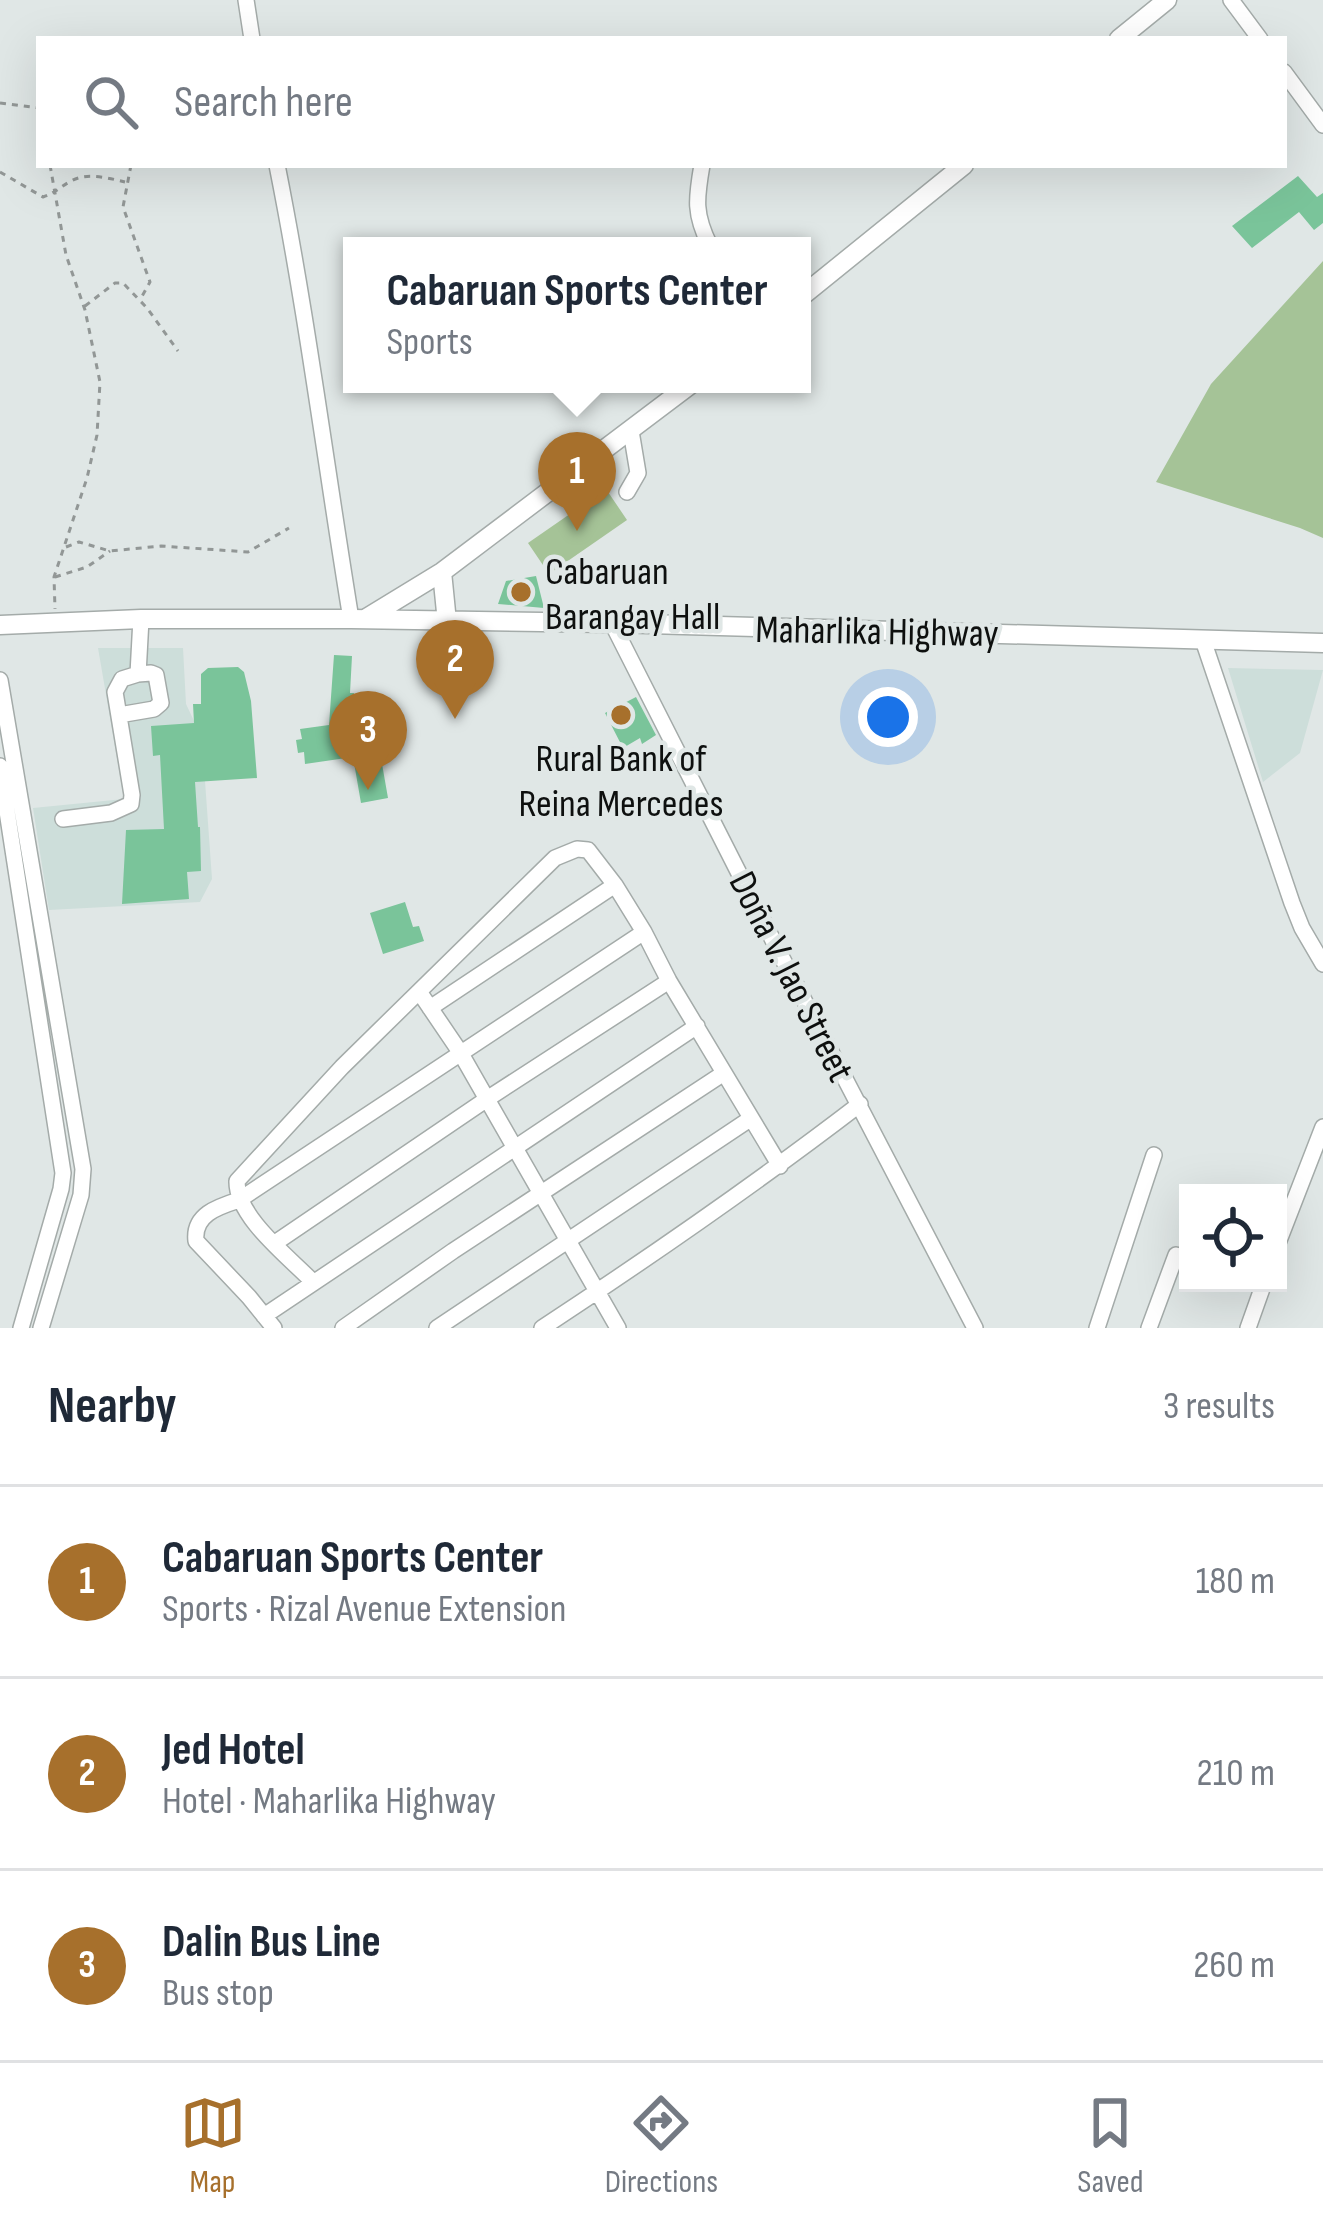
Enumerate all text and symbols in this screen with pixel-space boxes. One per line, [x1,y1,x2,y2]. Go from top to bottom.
search box [36,36,1287,168]
icon: search [78,69,144,135]
text: Search here [174,75,353,130]
popup [343,237,811,393]
text: Cabaruan Sports Center [386,264,768,319]
text: Sports [386,319,473,366]
pin: 1 [538,432,616,531]
place label: Cabaruan Barangay Hall [545,549,720,641]
marker: Cabaruan Barangay Hall [508,579,534,605]
street label: Maharlika Highway [755,607,999,658]
pin: 2 [416,620,494,719]
your location [858,687,918,747]
pin: 3 [329,691,407,790]
marker: Rural Bank of Reina Mercedes [608,702,634,728]
place label: Rural Bank of Reina Mercedes [519,736,723,828]
street label: Doña V. Jao Street [718,864,864,1090]
map controls [1179,1184,1287,1292]
button: locate [1179,1184,1287,1292]
text: Nearby [48,1376,177,1437]
text: 3 results [1163,1383,1275,1430]
text: Cabaruan Sports Center [162,1531,543,1586]
text: 1 [79,1558,95,1605]
text: 180 m [1196,1558,1275,1605]
text: Sports · Rizal Avenue Extension [162,1586,566,1633]
text: Jed Hotel [162,1723,305,1778]
text: 2 [78,1750,96,1797]
text: 210 m [1197,1750,1275,1797]
text: Hotel · Maharlika Highway [162,1778,496,1825]
text: Dalin Bus Line [162,1915,381,1970]
text: 3 [78,1942,96,1989]
text: 260 m [1193,1942,1275,1989]
text: Bus stop [162,1970,274,2017]
tab: Map [180,2090,246,2202]
tab: Directions [605,2090,718,2202]
tab: Saved [1077,2090,1143,2202]

